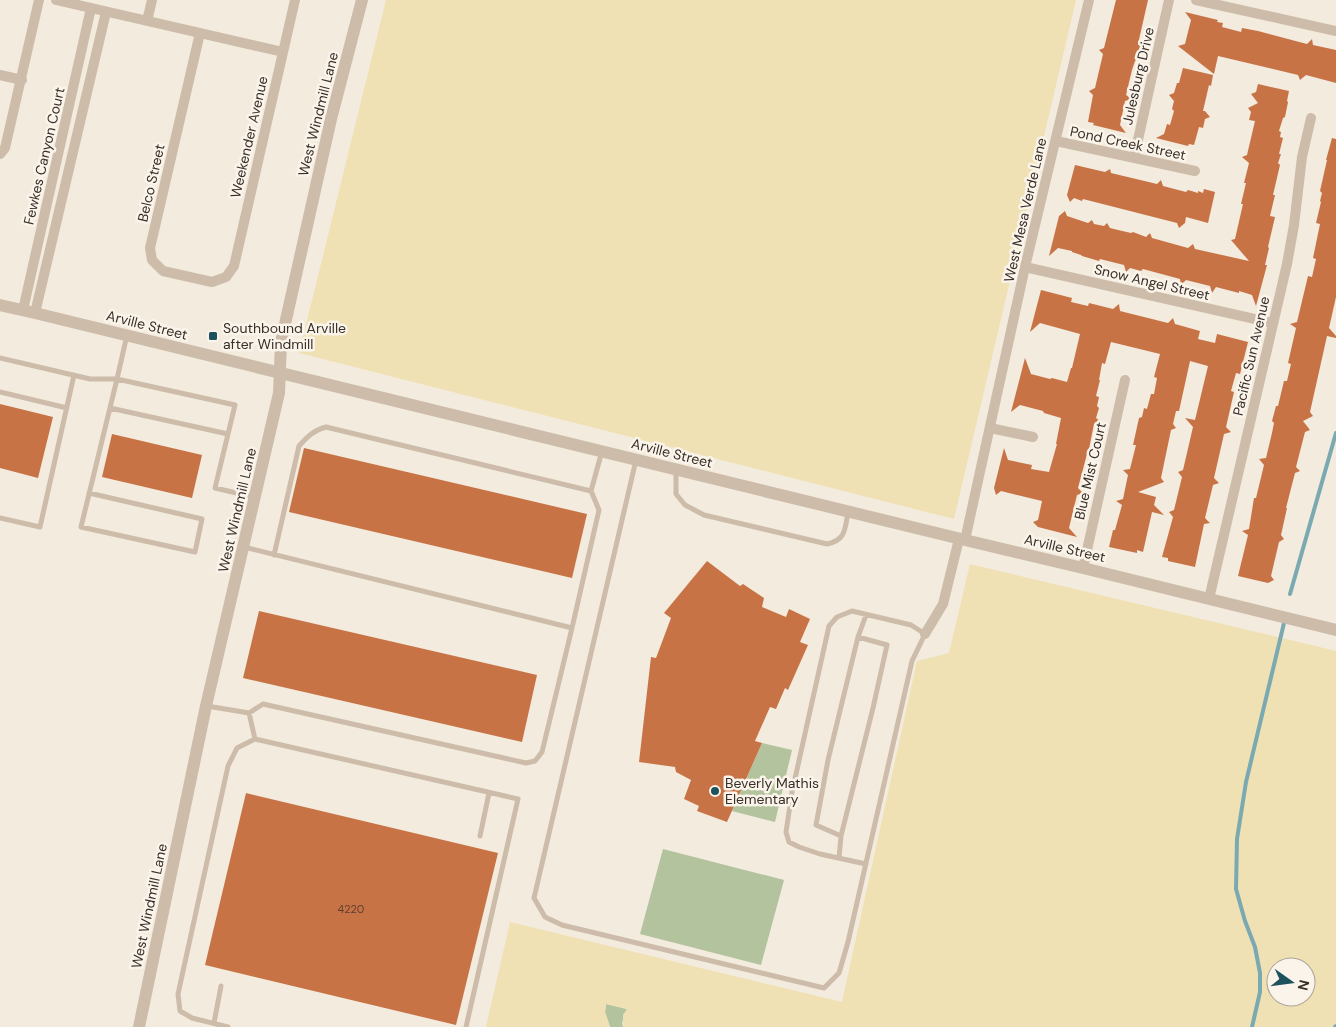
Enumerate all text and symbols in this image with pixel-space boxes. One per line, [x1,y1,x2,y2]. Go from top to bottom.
street label: Julesburg Drive [1118,25,1158,127]
street label: West Windmill Lane [294,50,342,178]
street label: Weekender Avenue [226,74,272,200]
street label: Fewkes Canyon Court [19,86,69,226]
street label: Pond Creek Street [1068,122,1188,164]
street label: West Mesa Verde Lane [1000,136,1050,284]
street label: Belco Street [133,142,169,224]
street label: Snow Angel Street [1093,260,1211,304]
street label: Pacific Sun Avenue [1229,295,1273,417]
street label: Arville Street [105,306,189,344]
place label: Southbound Arville after Windmill [223,319,346,353]
marker: Southbound Arville after Windmill [207,330,219,342]
street label: Blue Mist Court [1070,421,1110,521]
street label: Arville Street [630,434,714,472]
street label: West Windmill Lane [214,446,260,574]
street label: Arville Street [1023,530,1107,566]
place label: Beverly Mathis Elementary [725,774,819,808]
marker: Beverly Mathis Elementary [709,785,721,797]
street label: West Windmill Lane [127,842,171,970]
house number: 4220 [338,902,364,916]
north arrow [1266,957,1316,1007]
text: N [1294,978,1314,992]

